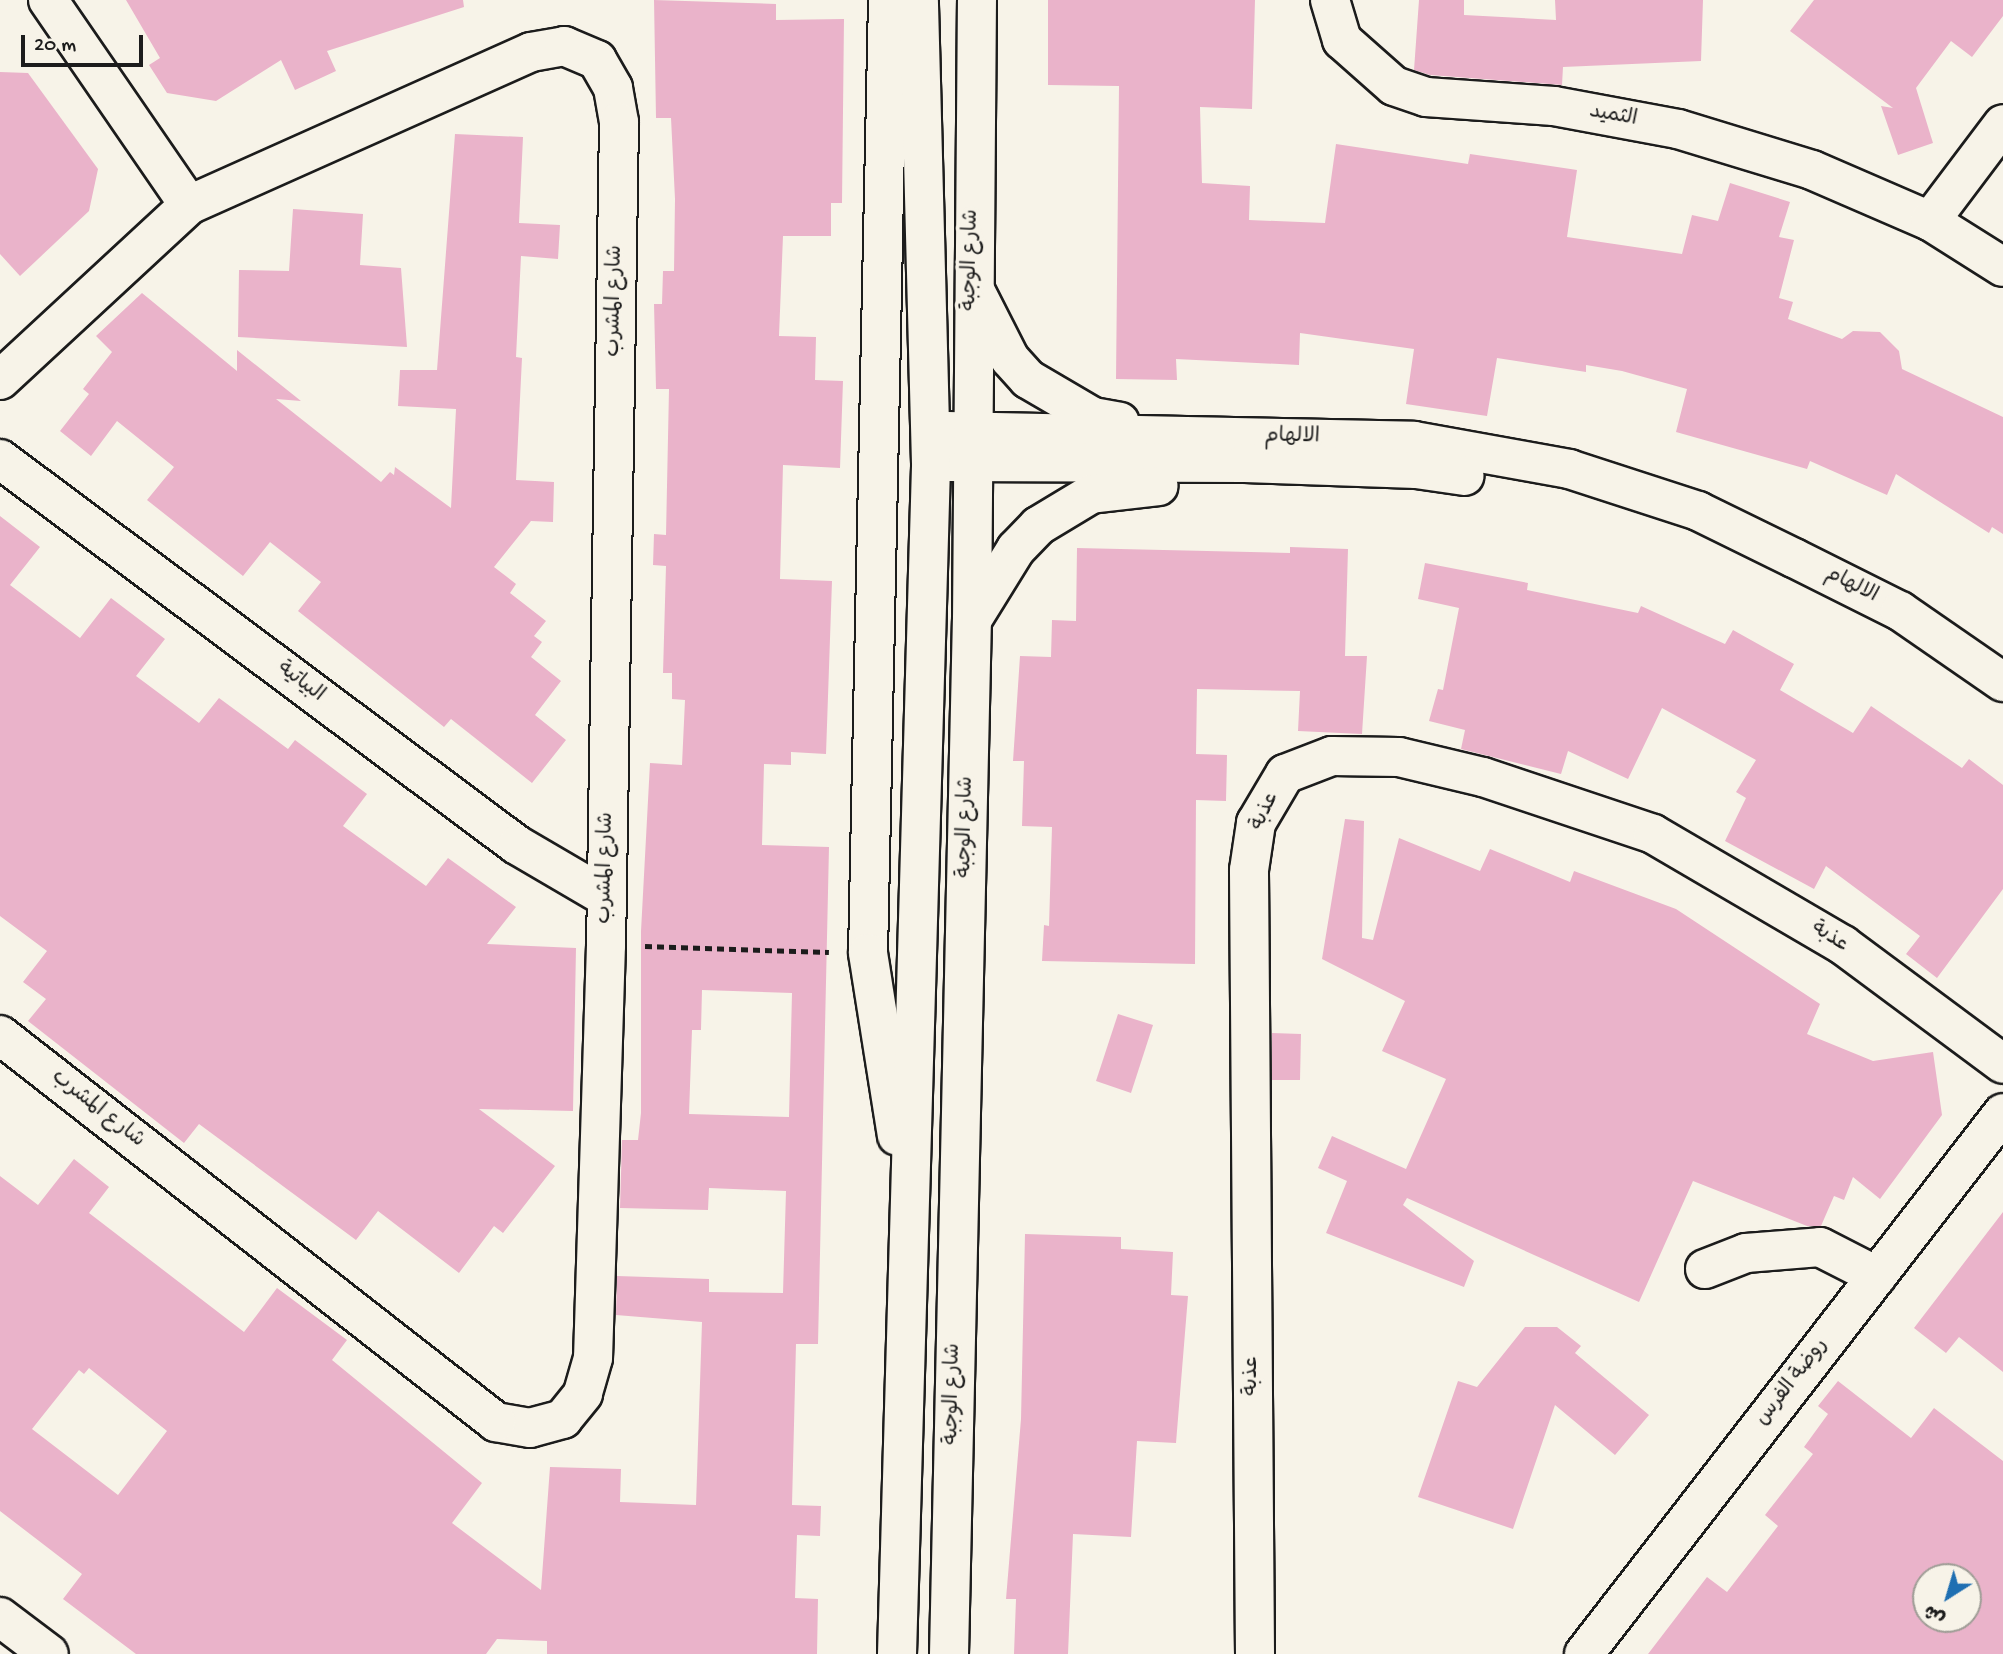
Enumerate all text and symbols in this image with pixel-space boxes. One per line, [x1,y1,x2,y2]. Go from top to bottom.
scale bar [24,21,147,65]
text: 20 m [34,34,76,59]
street label: الثميد [1587,100,1639,134]
street label: شارع الوجبة [959,209,985,311]
street label: شارع المشرب [602,245,630,357]
street label: الالهام [1264,425,1320,451]
street label: الالهام [1821,562,1881,610]
street label: البياتية [271,657,329,709]
street label: شارع الوجبة [954,776,980,878]
street label: عذبة [1246,789,1286,835]
street label: شارع المشرب [593,812,621,924]
street label: عذبة [1806,917,1852,959]
street label: شارع المشرب [45,1066,149,1154]
street label: روضة الفرس [1751,1334,1835,1432]
street label: شارع الوجبة [941,1343,967,1445]
street label: عذبة [1240,1356,1266,1396]
north arrow [1912,1563,1982,1633]
text: ش [1920,1598,1951,1629]

